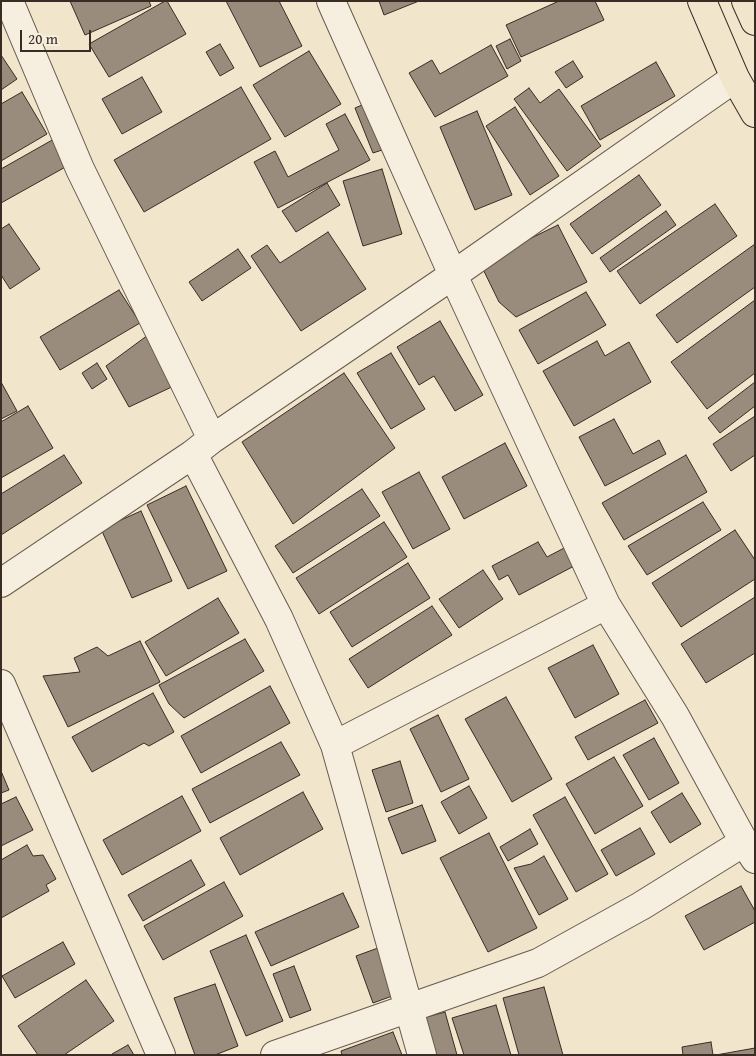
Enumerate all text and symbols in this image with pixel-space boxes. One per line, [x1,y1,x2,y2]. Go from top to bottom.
scale bar [22,20,94,52]
text: 20 m [28,28,58,49]

